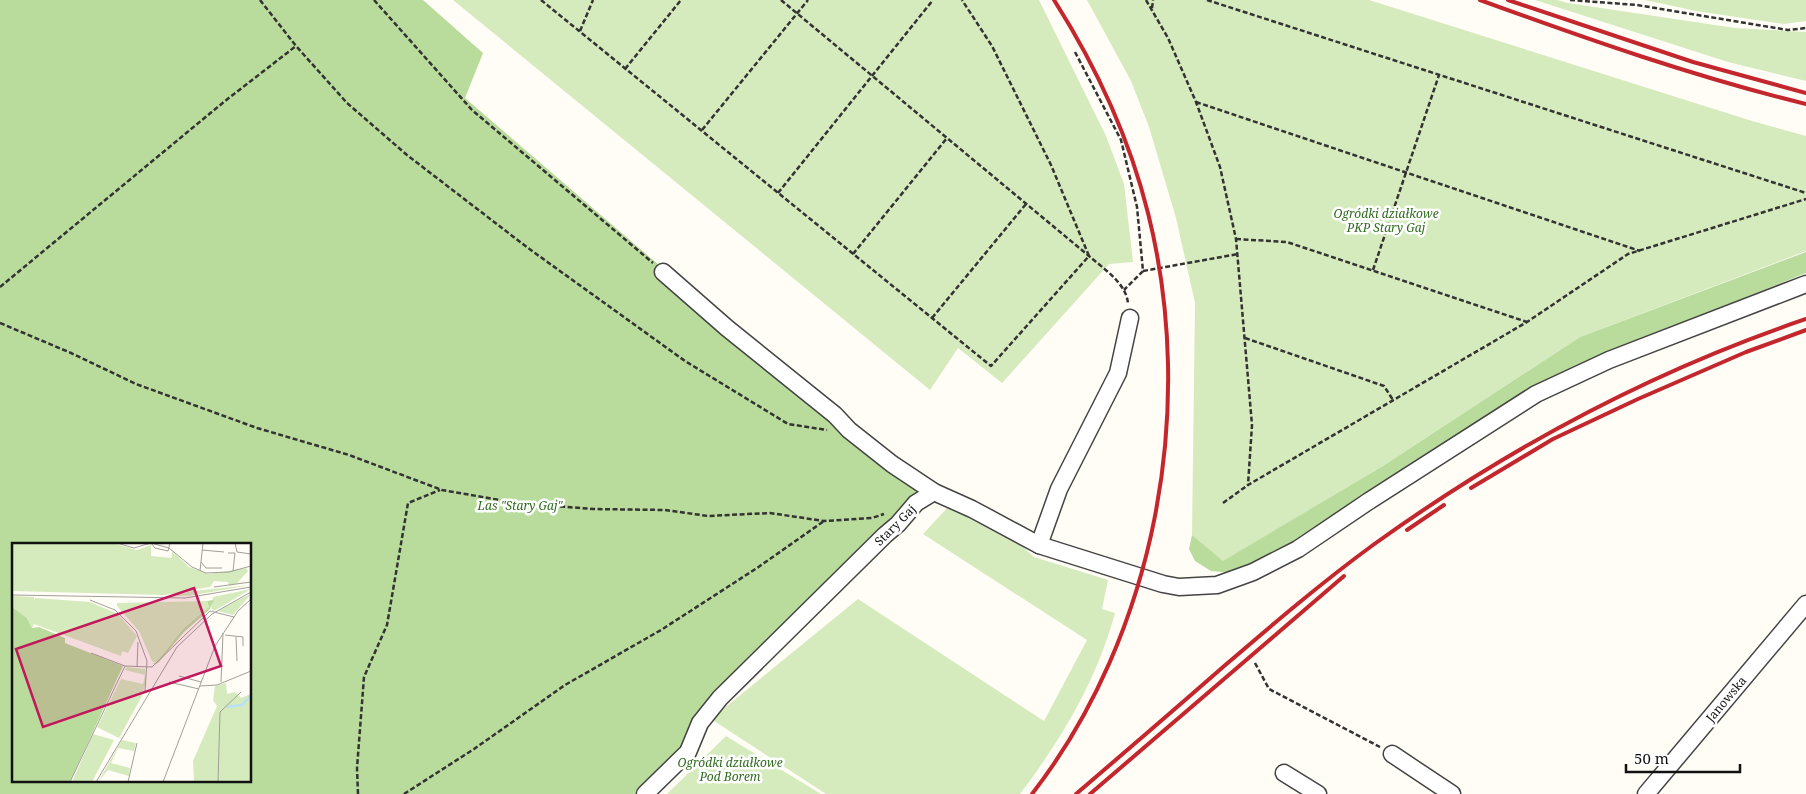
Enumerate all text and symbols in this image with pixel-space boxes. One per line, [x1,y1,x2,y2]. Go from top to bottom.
park label: Ogródki działkowe PKP Stary Gaj [1333,205,1439,236]
park label: Las "Stary Gaj" [477,497,564,514]
street label: Stary Gaj [871,501,919,549]
inset map [12,543,251,782]
street label: Janowska [1701,672,1750,726]
scale bar [1626,742,1740,774]
text: 50 m [1634,748,1669,768]
park label: Ogródki działkowe Pod Borem [677,754,783,785]

